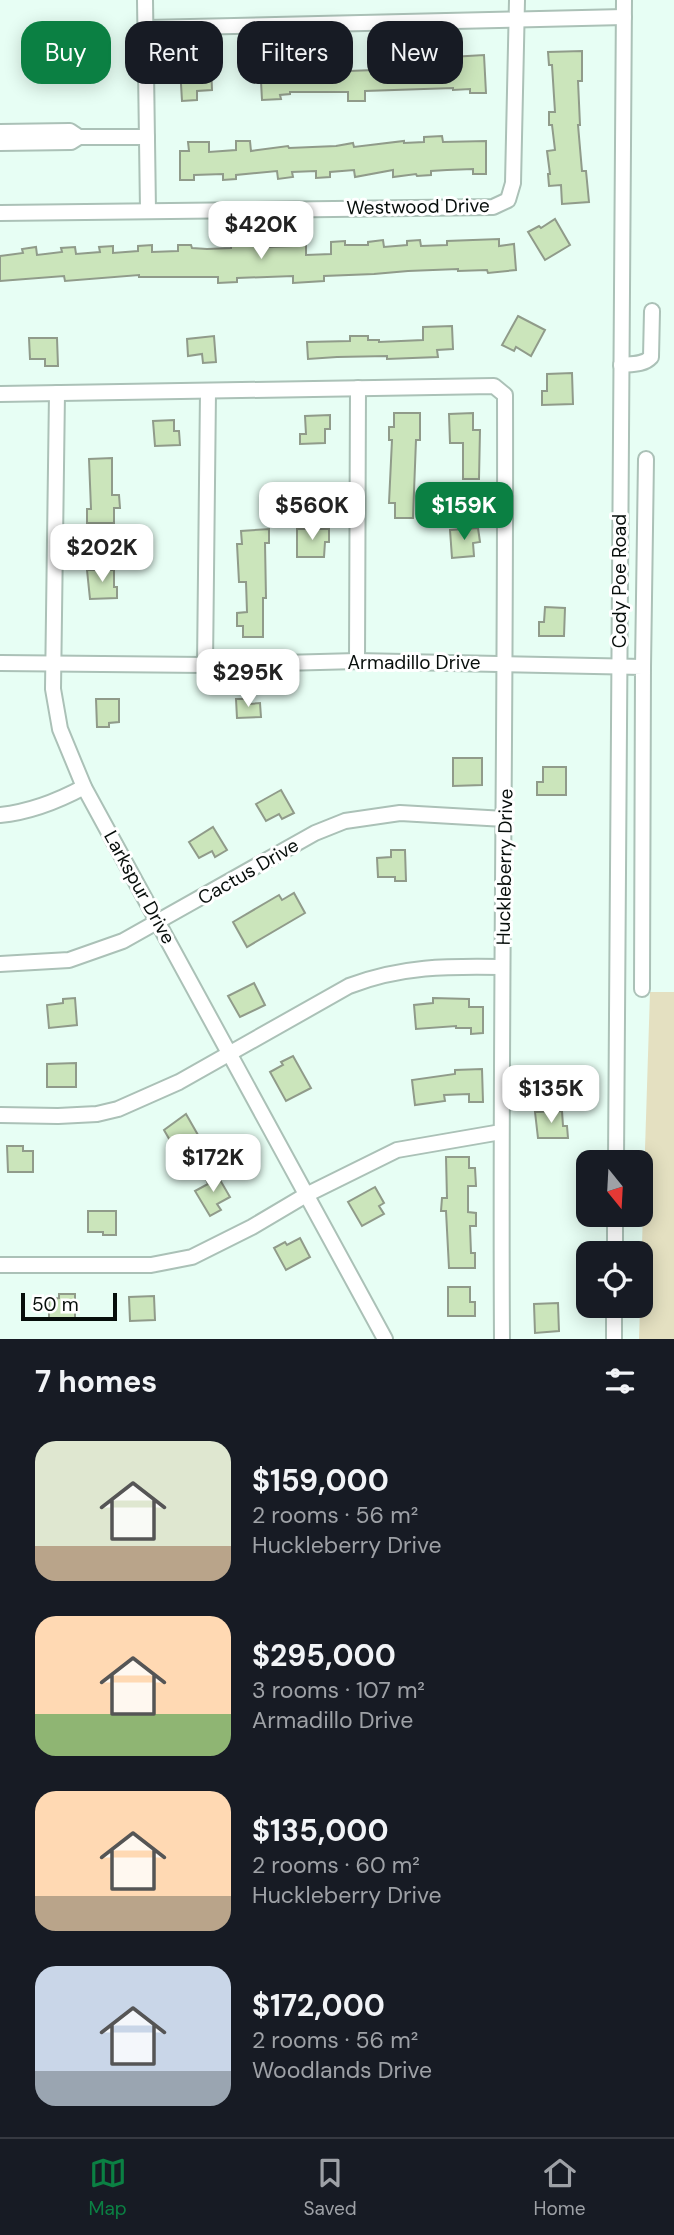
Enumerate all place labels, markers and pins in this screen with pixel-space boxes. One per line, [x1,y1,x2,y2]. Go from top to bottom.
pin: $420K [212,202,310,261]
pin: $560K [263,482,361,542]
pin: $159K [415,482,513,542]
pin: $202K [53,524,151,584]
pin: $295K [199,650,297,709]
pin: $135K [502,1066,600,1125]
pin: $172K [164,1134,262,1194]

